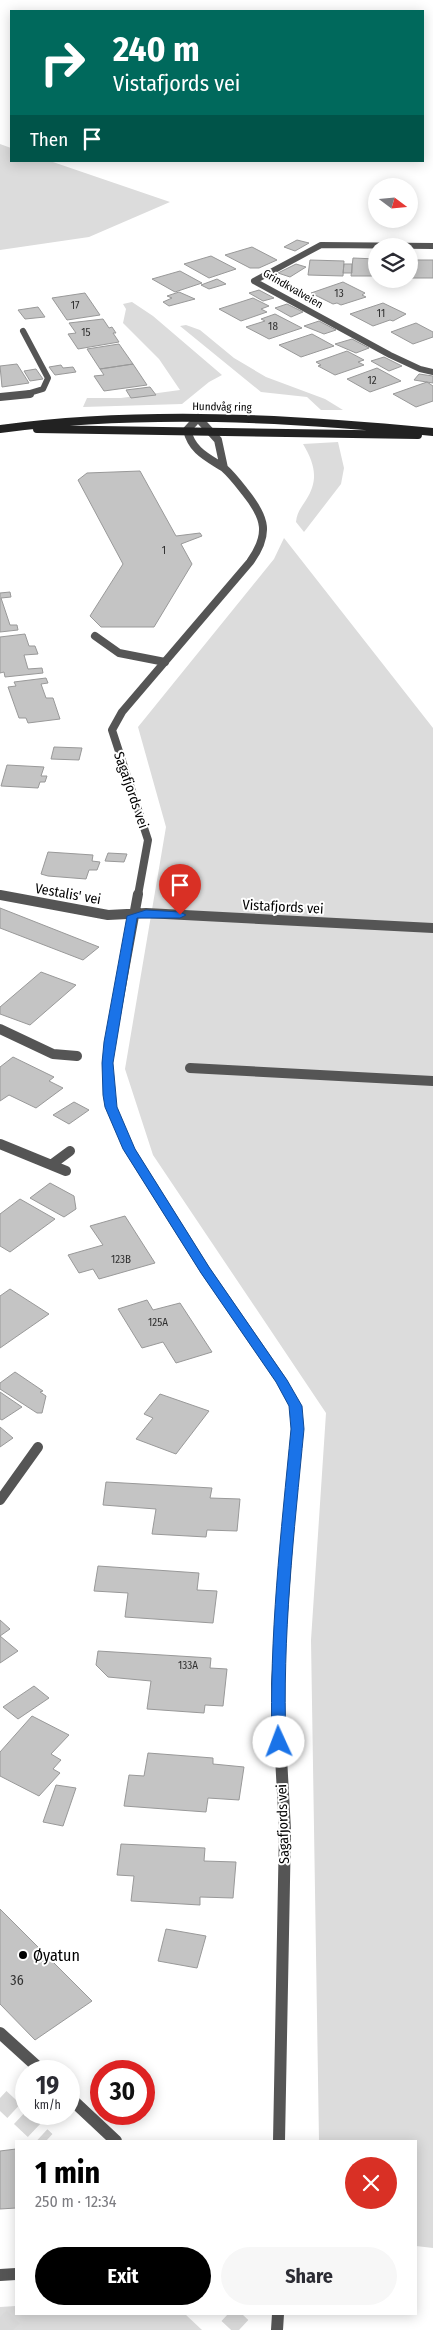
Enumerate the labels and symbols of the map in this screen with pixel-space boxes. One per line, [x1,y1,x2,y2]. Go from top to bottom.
north arrow [368,178,418,228]
street label: Grindkvalveien [261,267,325,311]
house number: 13 [334,287,344,300]
house number: 17 [71,299,80,312]
house number: 11 [377,307,385,320]
house number: 18 [268,320,278,333]
house number: 15 [81,326,91,339]
house number: 12 [367,374,377,387]
street label: Hundvåg ring [192,400,253,414]
house number: 1 [162,544,166,557]
street label: Sagafjords vei [110,749,152,831]
pin [159,864,201,915]
street label: Vestalis' vei [34,880,102,908]
street label: Vistafjords vei [242,896,324,918]
house number: 123B [111,1253,131,1266]
house number: 125A [148,1316,168,1329]
house number: 133A [178,1659,198,1672]
position arrow [252,1715,304,1767]
street label: Sagafjords vei [273,1784,293,1864]
place label: Øyatun [33,1946,80,1965]
marker: Øyatun [17,1949,29,1961]
house number: 36 [10,1972,24,1989]
speed limit sign: 30 [90,2060,155,2125]

